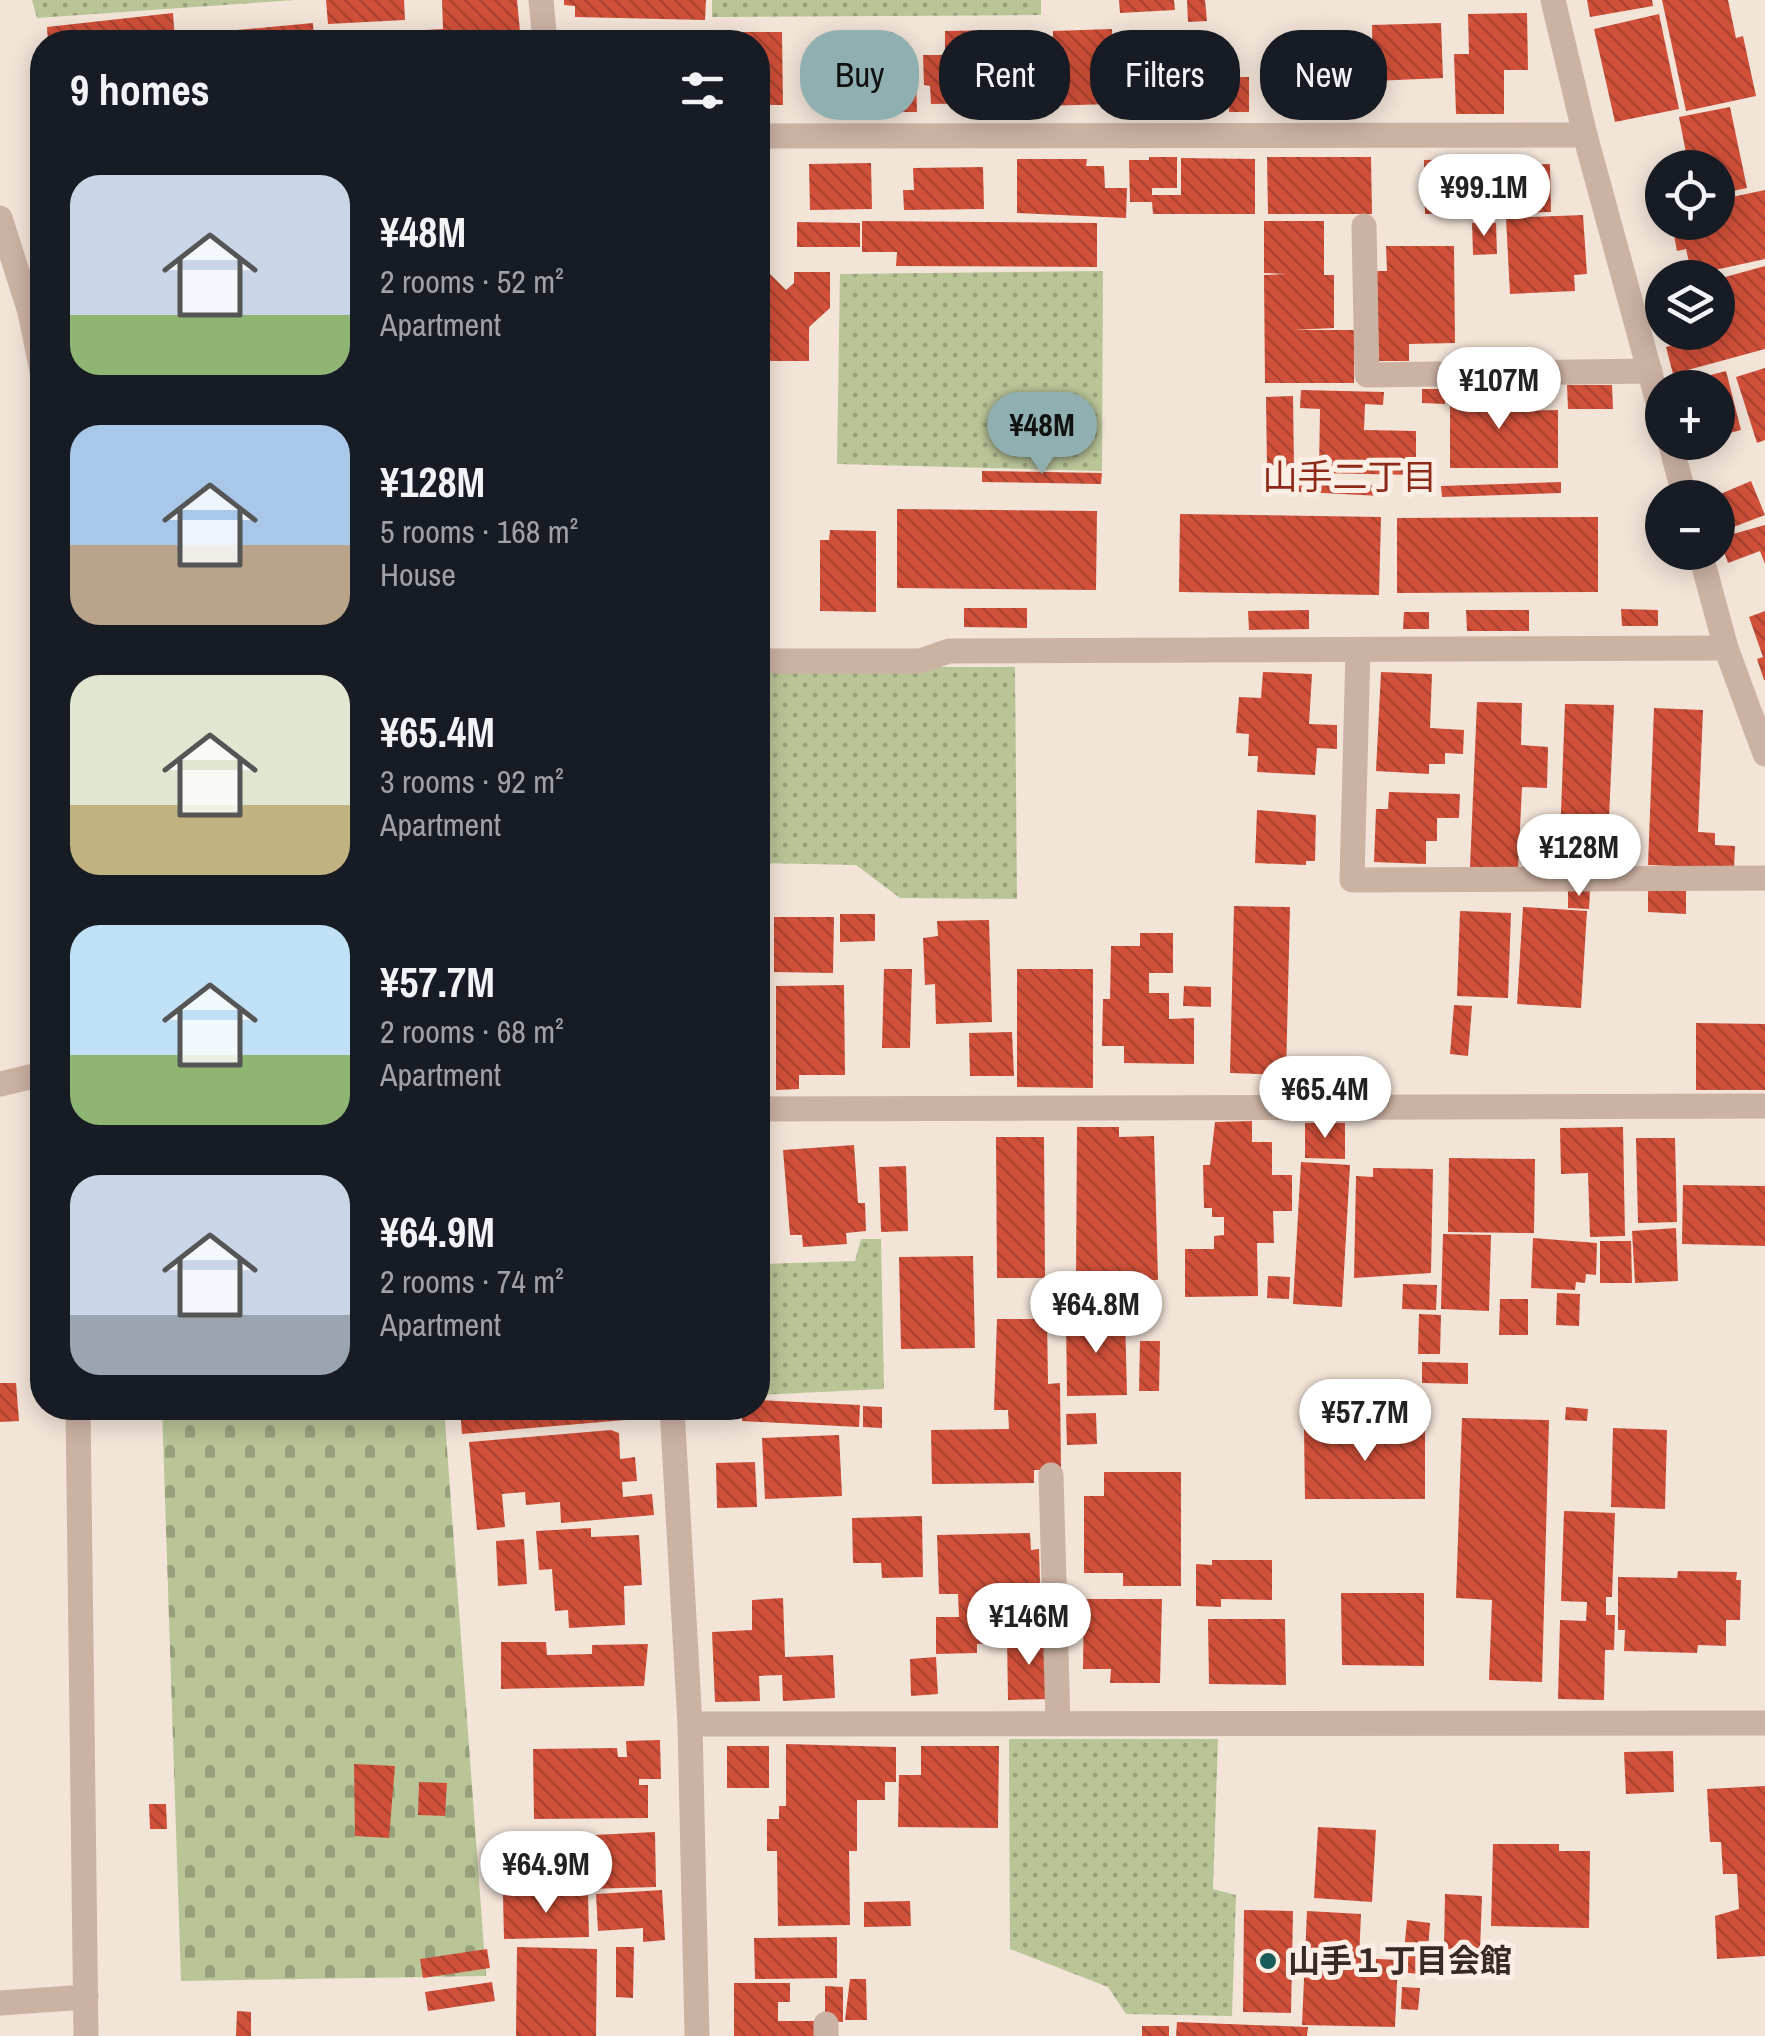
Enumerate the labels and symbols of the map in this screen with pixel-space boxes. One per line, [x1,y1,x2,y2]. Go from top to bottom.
pin: ¥99.1M [1403,154,1565,239]
pin: ¥107M [1429,347,1569,432]
pin: ¥48M [983,392,1101,477]
district label: 山手二丁目 [1262,453,1438,500]
pin: ¥128M [1509,814,1649,899]
pin: ¥65.4M [1244,1056,1406,1141]
pin: ¥64.8M [1015,1271,1177,1356]
pin: ¥57.7M [1284,1379,1446,1464]
pin: ¥146M [959,1583,1099,1668]
pin: ¥64.9M [465,1831,627,1916]
place label: 山手１丁目会館 [1288,1939,1512,1982]
marker: 山手１丁目会館 [1257,1950,1279,1972]

